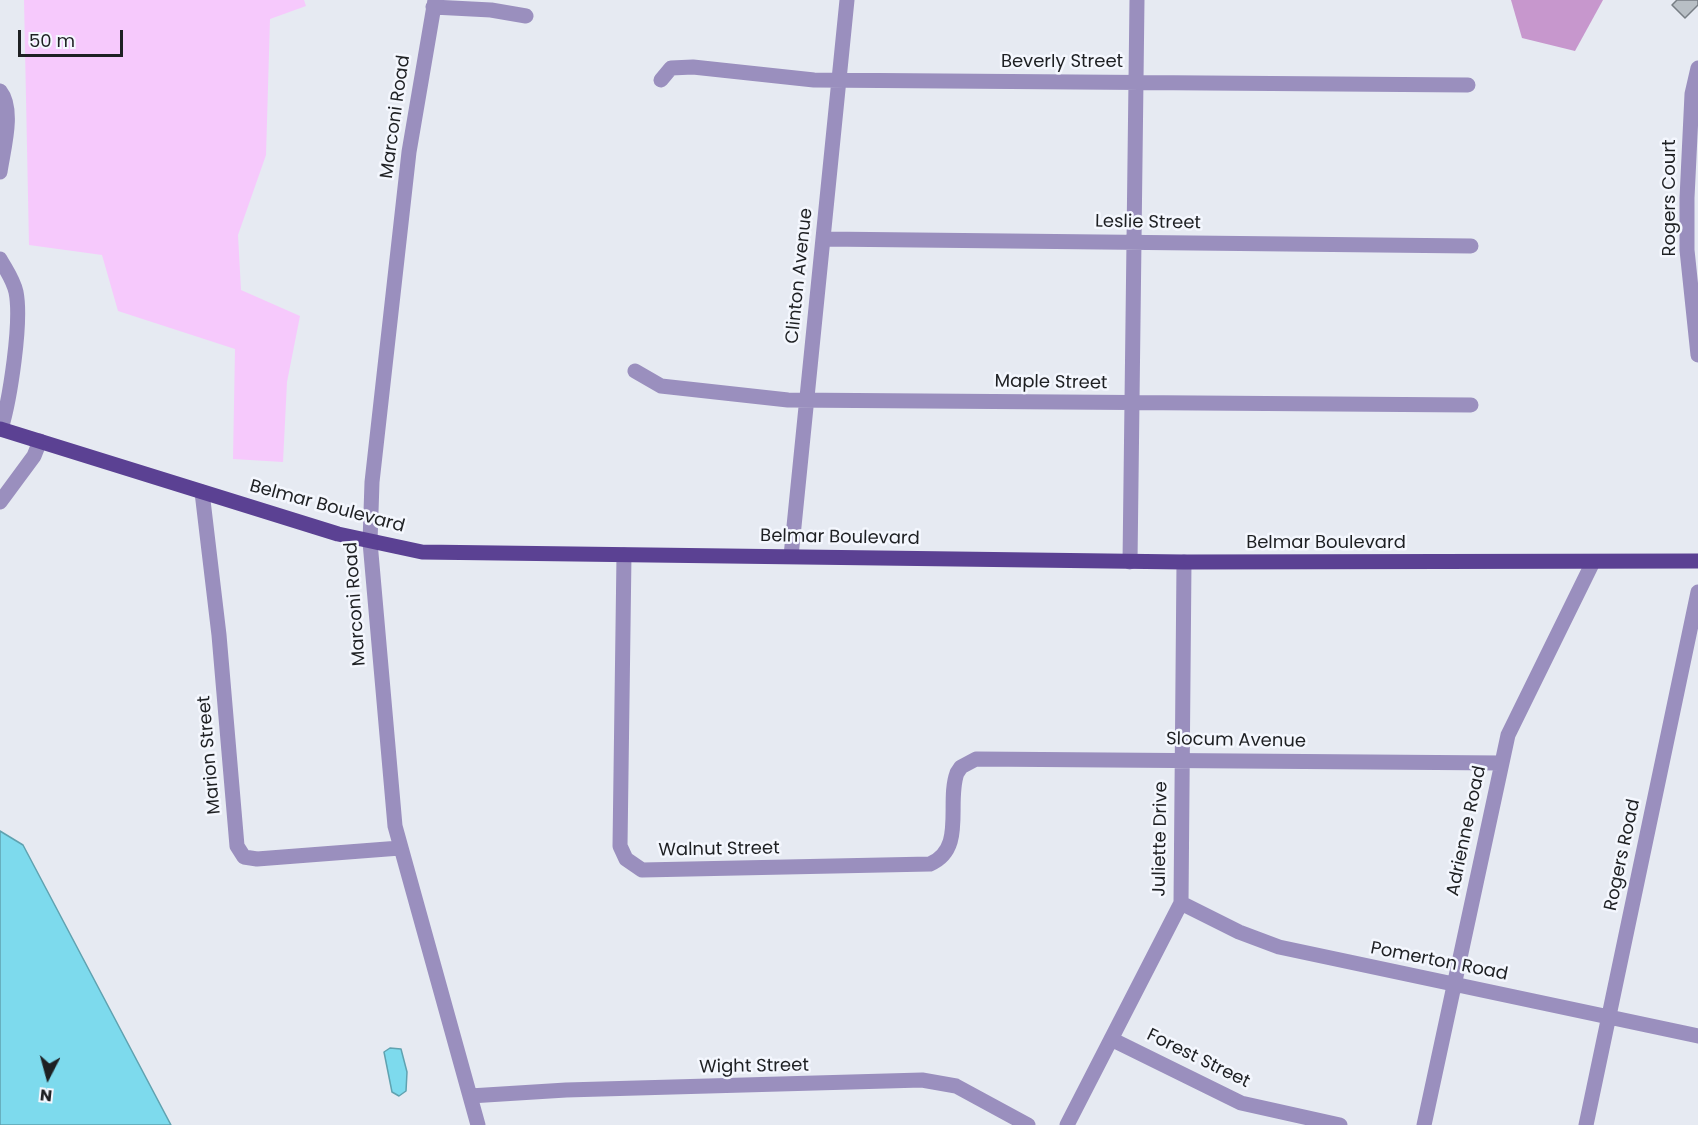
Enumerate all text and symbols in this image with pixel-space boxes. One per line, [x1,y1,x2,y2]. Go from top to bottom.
scale bar [21,18,126,56]
text: 50 m [29,28,75,53]
street label: Beverly Street [1001,51,1123,73]
street label: Marconi Road [377,54,415,180]
street label: Rogers Court [1659,140,1681,256]
street label: Clinton Avenue [782,207,818,345]
street label: Leslie Street [1095,211,1201,235]
street label: Maple Street [994,371,1108,395]
street label: Belmar Boulevard [247,476,407,538]
street label: Belmar Boulevard [760,526,920,550]
street label: Belmar Boulevard [1246,532,1406,554]
street label: Marconi Road [341,541,371,667]
street label: Marion Street [194,695,226,815]
street label: Slocum Avenue [1166,729,1306,753]
street label: Adrienne Road [1443,764,1491,898]
street label: Juliette Drive [1149,781,1173,897]
street label: Rogers Road [1601,797,1645,913]
street label: Walnut Street [658,838,780,862]
street label: Pomerton Road [1368,938,1510,986]
street label: Forest Street [1143,1025,1253,1093]
north arrow [18,1047,78,1107]
street label: Wight Street [699,1055,809,1079]
text: N [39,1083,53,1107]

